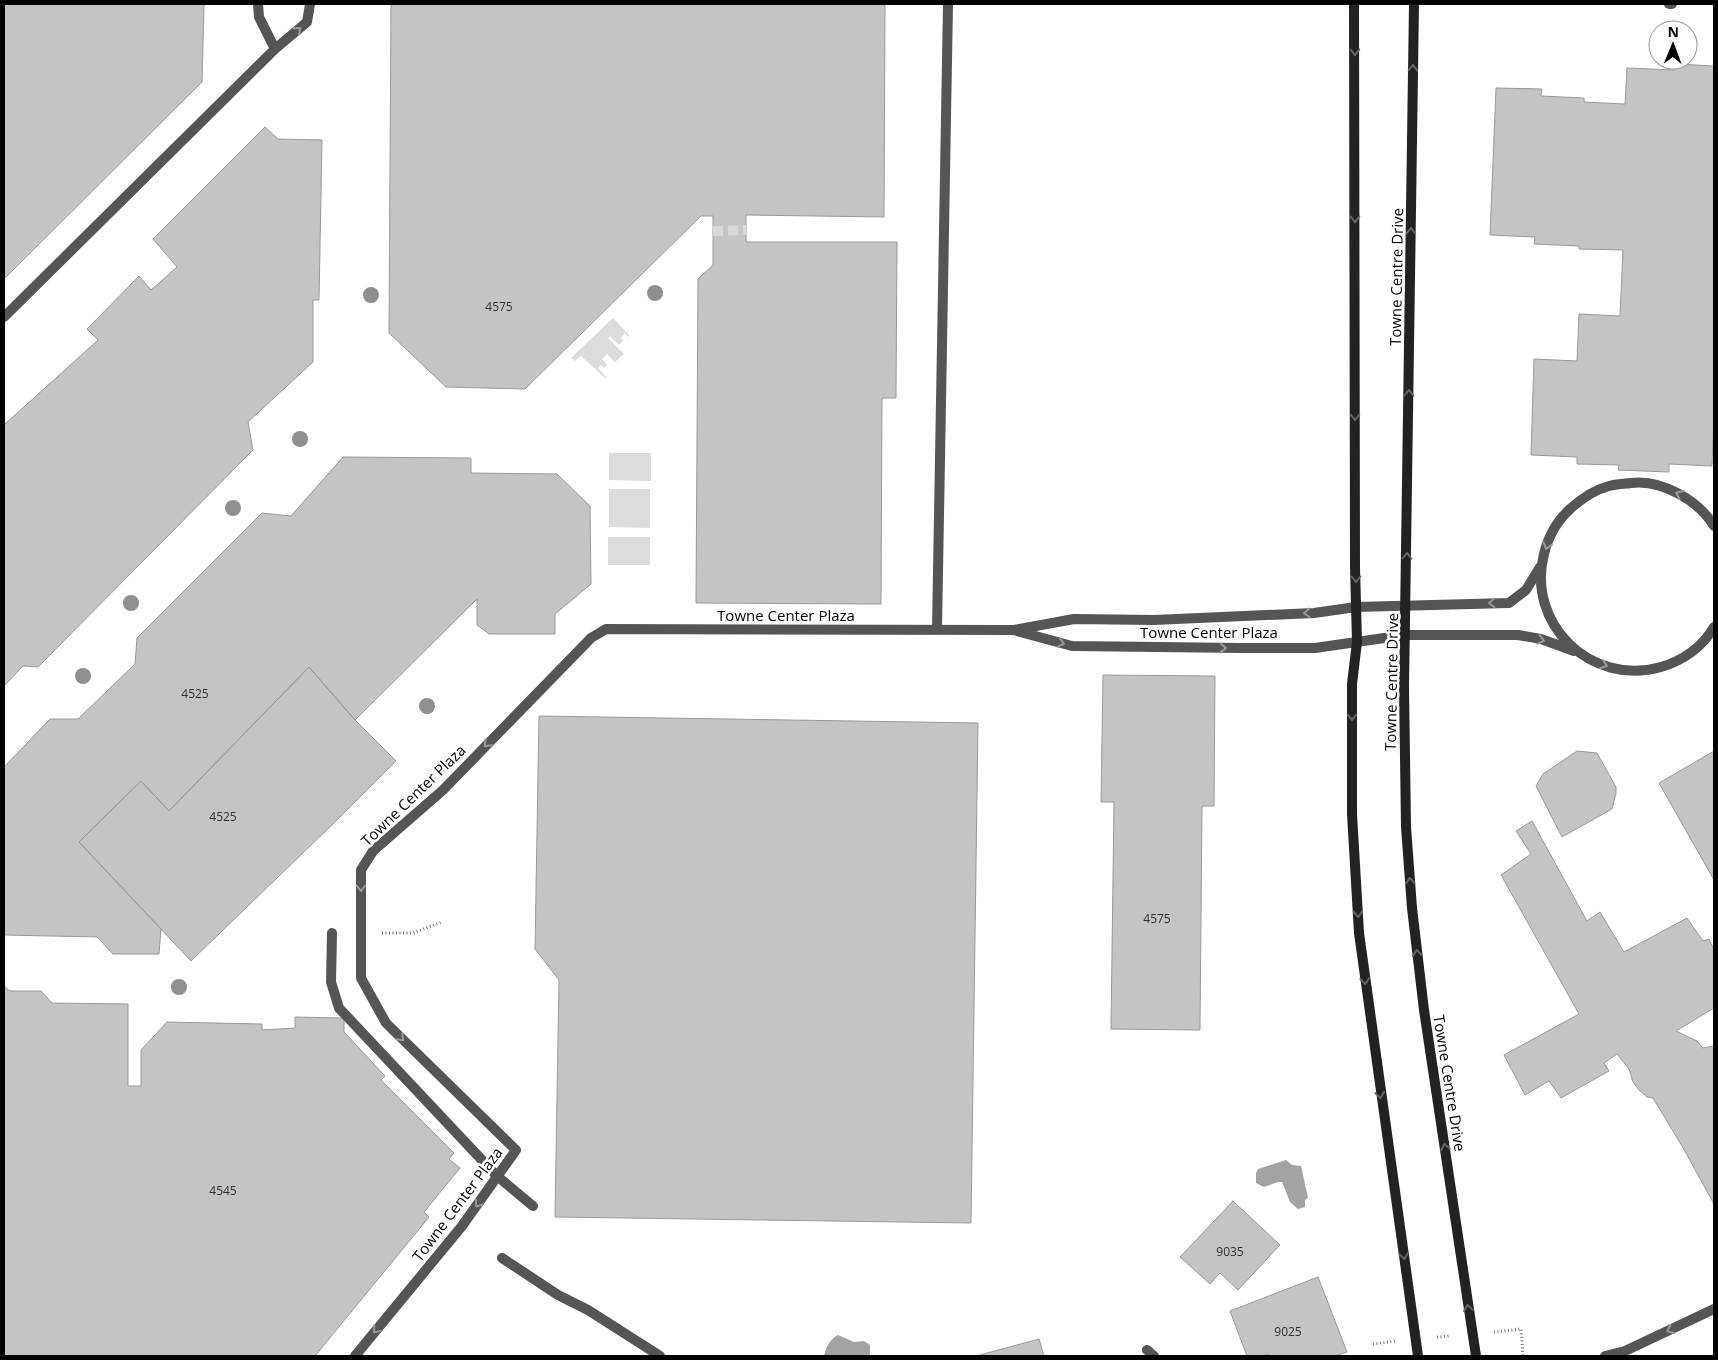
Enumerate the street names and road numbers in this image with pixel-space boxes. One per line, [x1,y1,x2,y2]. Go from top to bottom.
street label: Towne Centre Drive [1385,208,1407,346]
street label: Towne Center Plaza [717,605,855,625]
street label: Towne Centre Drive [1380,613,1402,751]
street label: Towne Center Plaza [1140,622,1278,642]
street label: Towne Center Plaza [356,740,470,850]
street label: Towne Centre Drive [1429,1013,1471,1153]
street label: Towne Center Plaza [408,1143,506,1265]

